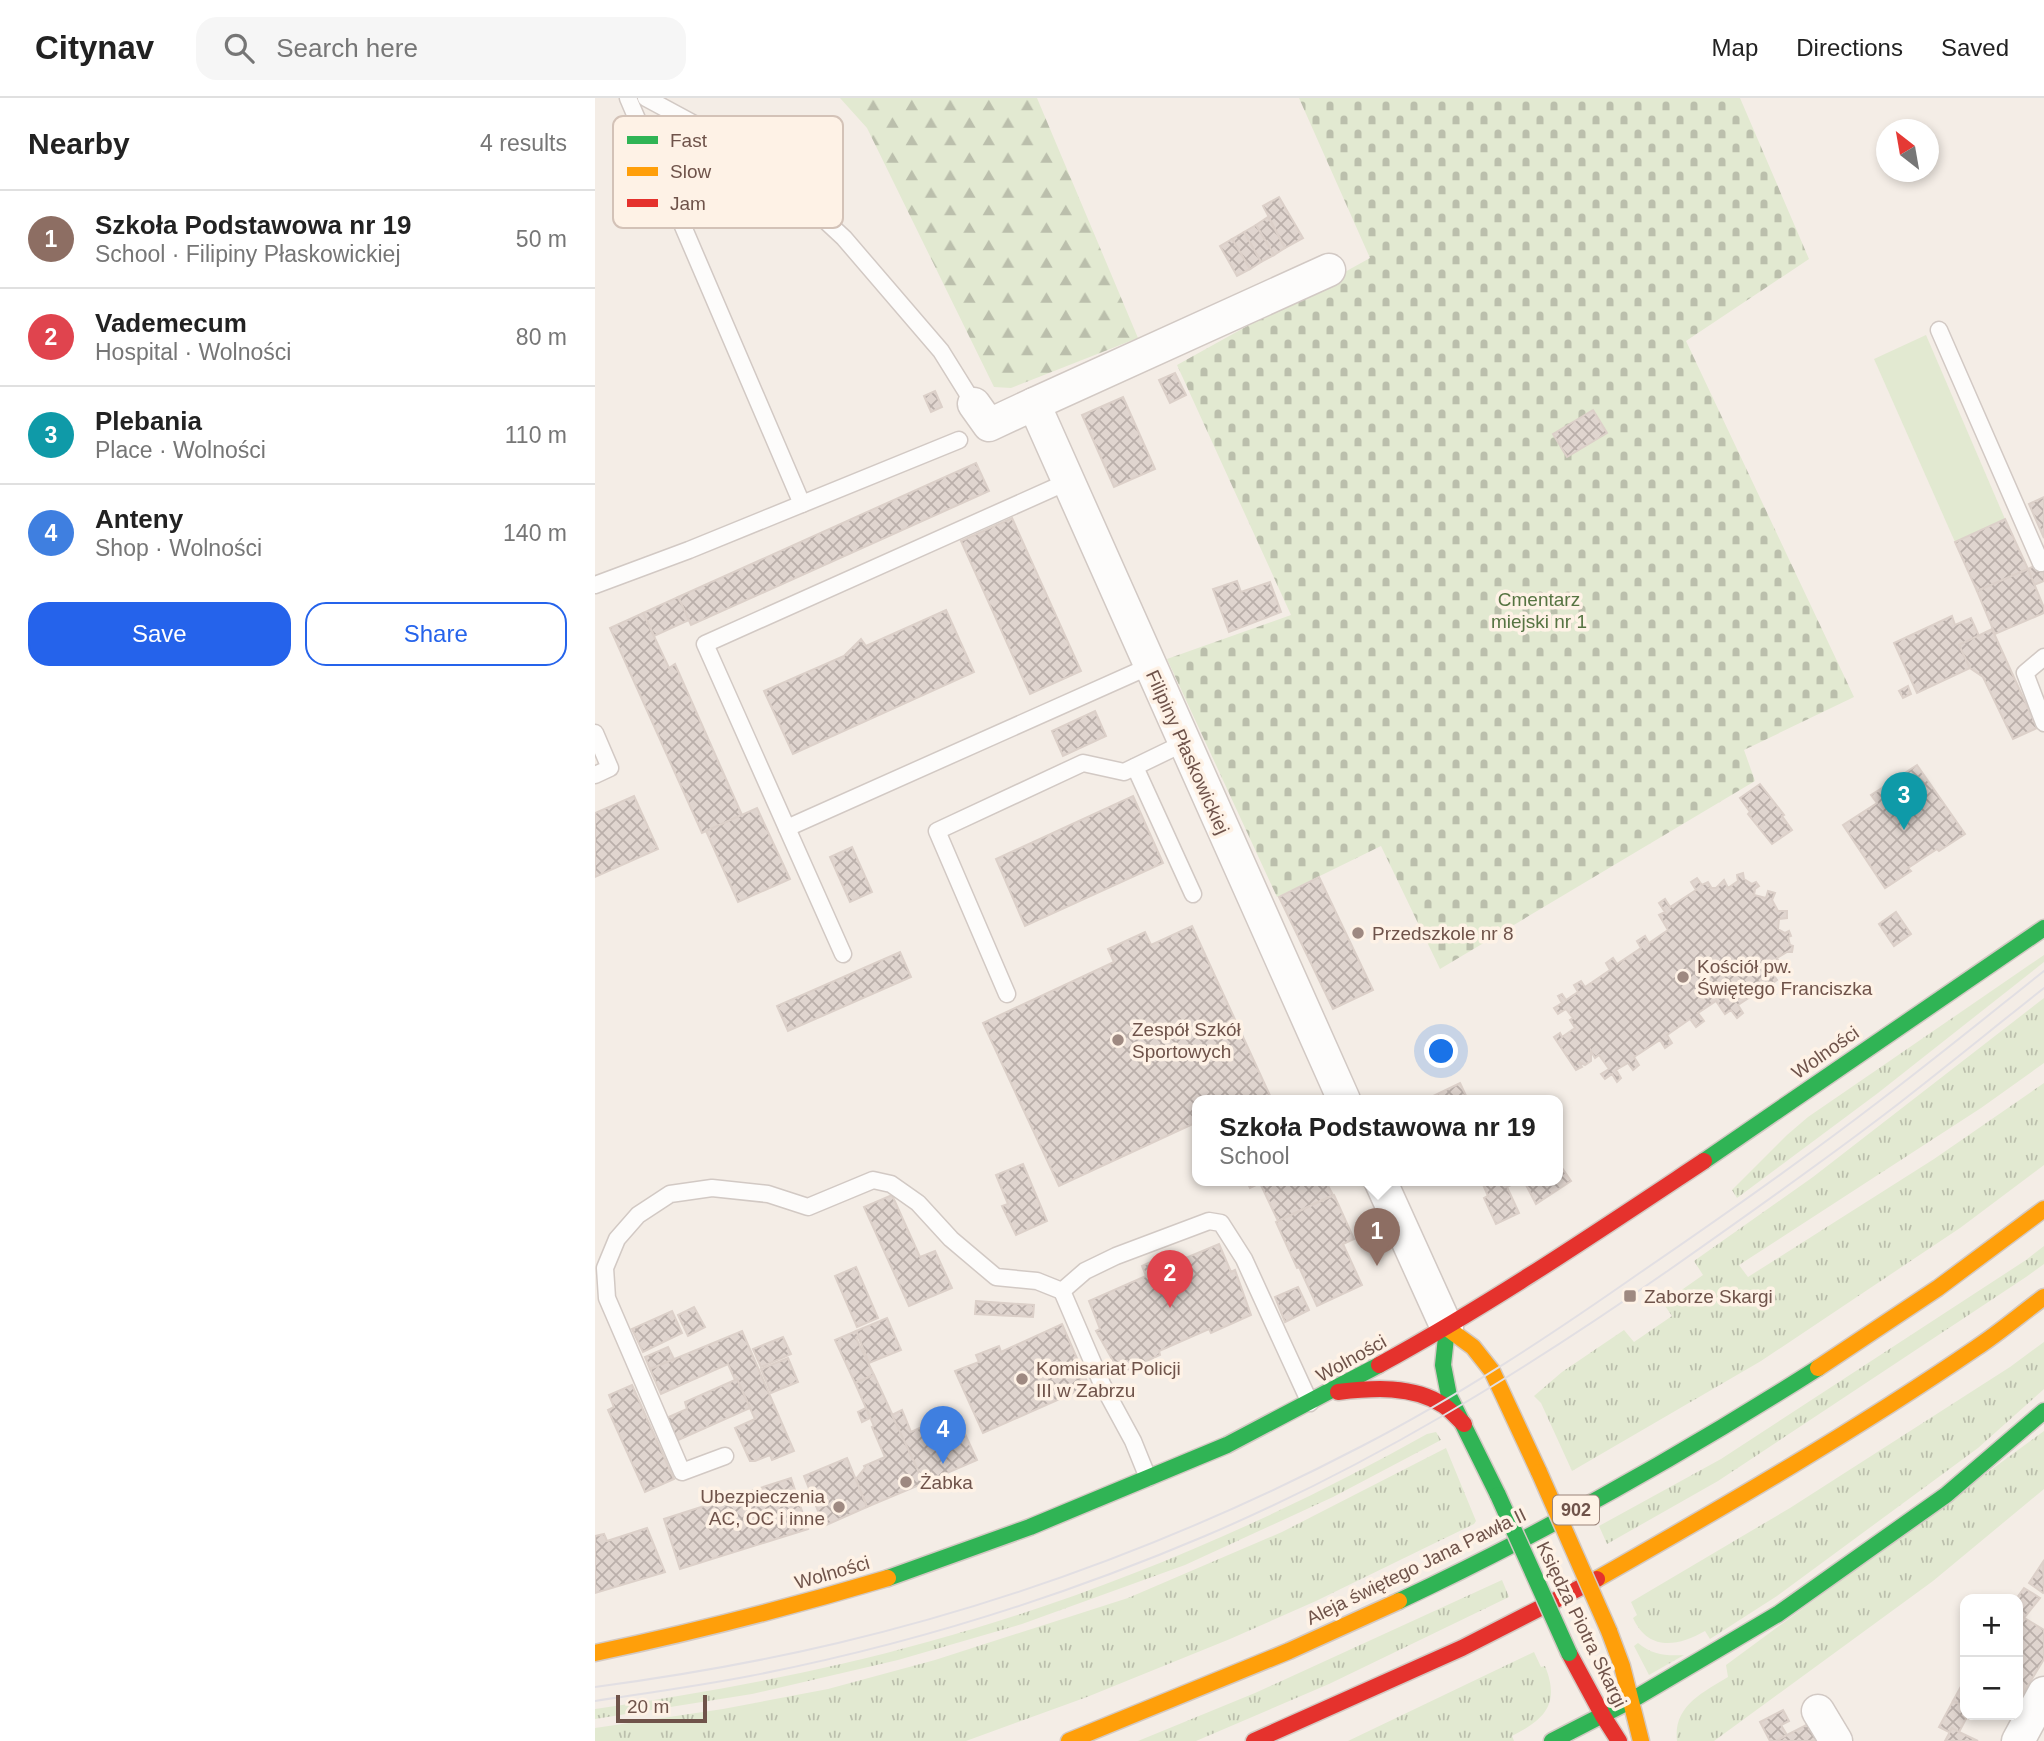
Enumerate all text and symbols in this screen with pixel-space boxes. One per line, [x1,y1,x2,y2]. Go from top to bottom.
search box [196,17,686,80]
text: Citynav [35,29,154,66]
icon: search [220,29,258,67]
text: Search here [276,33,418,63]
text: Map [1712,34,1758,61]
text: Directions [1796,34,1903,61]
text: Saved [1941,34,2009,61]
legend [613,116,843,228]
north arrow [1876,119,1939,182]
text: Nearby [28,127,130,160]
text: 4 results [480,130,567,156]
text: Fast [670,130,708,151]
text: Slow [670,161,711,182]
text: Jam [670,193,706,214]
text: Szkoła Podstawowa nr 19 [95,210,411,240]
text: 1 [45,226,57,252]
text: 50 m [516,226,567,252]
text: School · Filipiny Płaskowickiej [95,241,401,267]
text: Vademecum [95,308,247,338]
text: 2 [45,324,57,350]
text: 80 m [516,324,567,350]
text: Hospital · Wolności [95,339,291,365]
text: Plebania [95,406,202,436]
text: 3 [45,422,57,448]
text: 110 m [505,422,567,448]
text: Place · Wolności [95,437,266,463]
text: Anteny [95,504,183,534]
text: 4 [45,520,57,546]
text: 140 m [503,520,567,546]
text: Shop · Wolności [95,535,262,561]
park label: Cmentarz miejski nr 1 [1491,589,1587,632]
button: Save [28,602,291,666]
button: Share [305,602,567,666]
street label: Filipiny Płaskowickiej [1142,667,1233,838]
pin: 3 [1881,772,1927,830]
place label: Przedszkole nr 8 [1372,923,1514,944]
marker: Przedszkole nr 8 [1350,925,1366,941]
place label: Kościół pw. Świętego Franciszka [1697,956,1873,999]
marker: Kościół pw. Świętego Franciszka [1675,969,1691,985]
place label: Zespół Szkół Sportowych [1132,1019,1242,1062]
street label: Wolności [1788,1022,1863,1083]
marker: Zespół Szkół Sportowych [1110,1032,1126,1048]
your location [1424,1034,1458,1068]
popup [1192,1095,1563,1186]
text: Szkoła Podstawowa nr 19 [1219,1112,1536,1142]
text: School [1219,1143,1290,1169]
pin: 1 [1354,1208,1400,1266]
pin: 2 [1147,1250,1193,1308]
place label: Zaborze Skargi [1644,1286,1773,1307]
marker: Zaborze Skargi [1622,1288,1638,1304]
street label: Wolności [1313,1331,1390,1386]
place label: Komisariat Policji III w Zabrzu [1036,1358,1181,1401]
marker: Komisariat Policji III w Zabrzu [1014,1371,1030,1387]
pin: 4 [920,1406,966,1464]
place label: Żabka [920,1472,973,1493]
marker: Żabka [898,1474,914,1490]
place label: Ubezpieczenia AC, OC i inne [700,1486,825,1529]
road number: 902 [1553,1496,1599,1525]
marker: Ubezpieczenia AC, OC i inne [831,1499,847,1515]
street label: Aleja świętego Jana Pawła II [1303,1504,1530,1629]
street label: Księdza Piotra Skargi [1532,1538,1631,1710]
street label: Wolności [792,1552,872,1593]
map controls [1960,1594,2023,1720]
button: + [1960,1594,2023,1657]
button: − [1960,1657,2023,1720]
scale bar [616,1692,707,1724]
text: 20 m [627,1696,669,1717]

